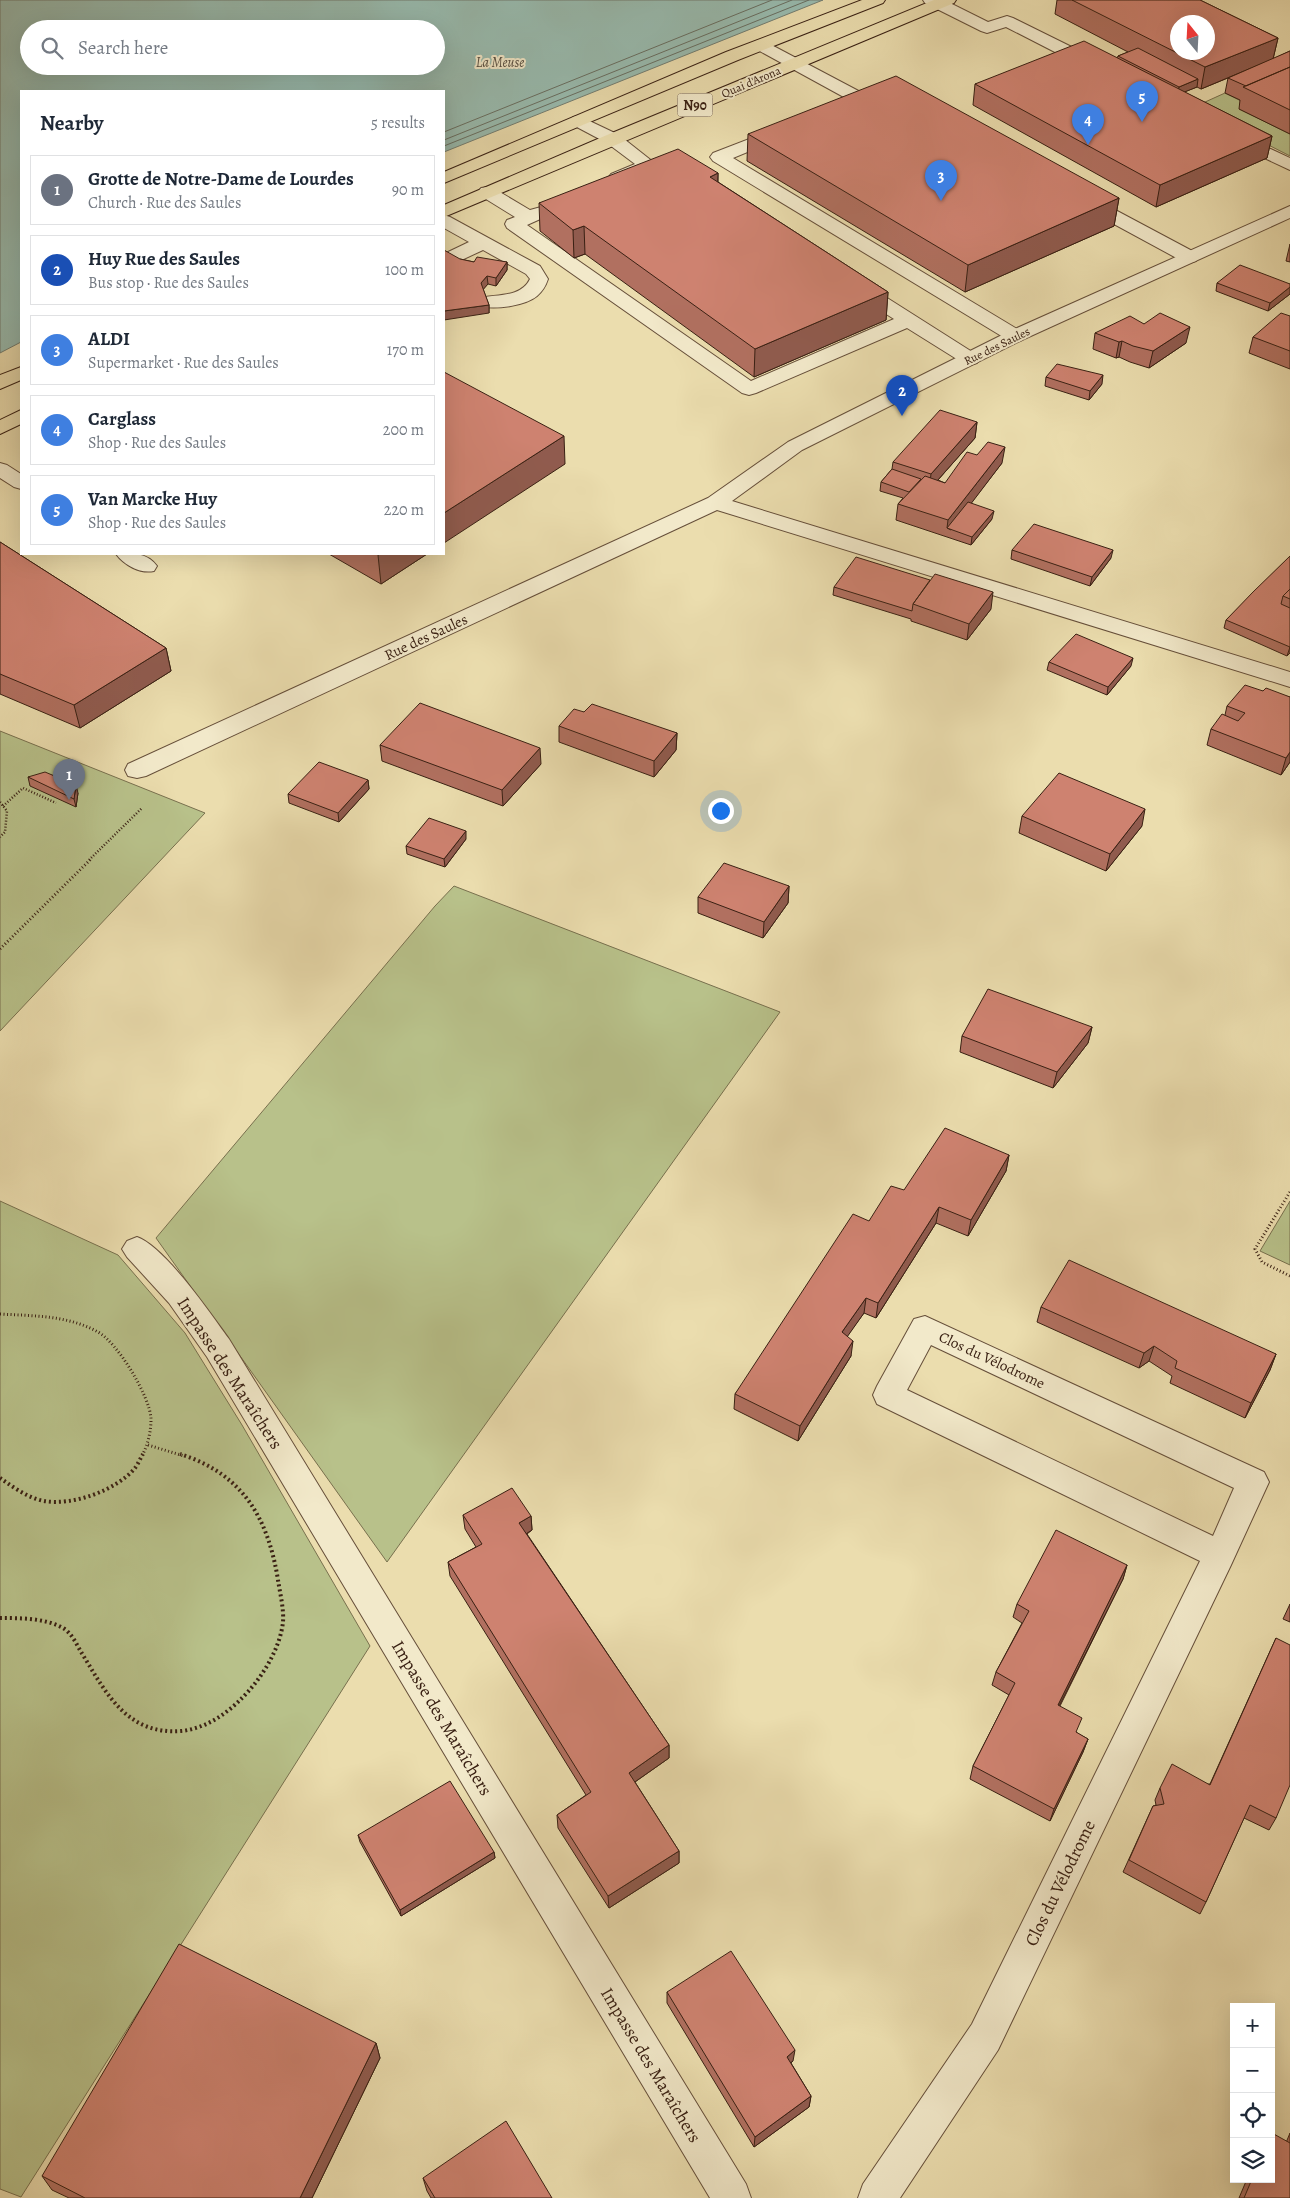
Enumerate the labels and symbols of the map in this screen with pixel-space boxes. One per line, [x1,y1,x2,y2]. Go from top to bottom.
north arrow [1170,15,1215,60]
water label: La Meuse [476,53,524,72]
street label: Quai d'Arona [719,62,783,102]
pin: 5 [1126,81,1158,122]
road number: N90 [678,94,712,116]
pin: 4 [1072,104,1104,145]
pin: 3 [925,160,957,201]
street label: Rue des Saules [961,323,1033,369]
pin: 2 [886,375,918,416]
street label: Rue des Saules [381,609,471,665]
pin: 1 [53,759,85,800]
your location [708,798,734,824]
street label: Impasse des Maraîchers [172,1292,288,1454]
street label: Clos du Vélodrome [936,1327,1049,1393]
street label: Impasse des Maraîchers [386,1636,498,1800]
street label: Clos du Vélodrome [1019,1816,1101,1950]
street label: Impasse des Maraîchers [595,1983,707,2147]

